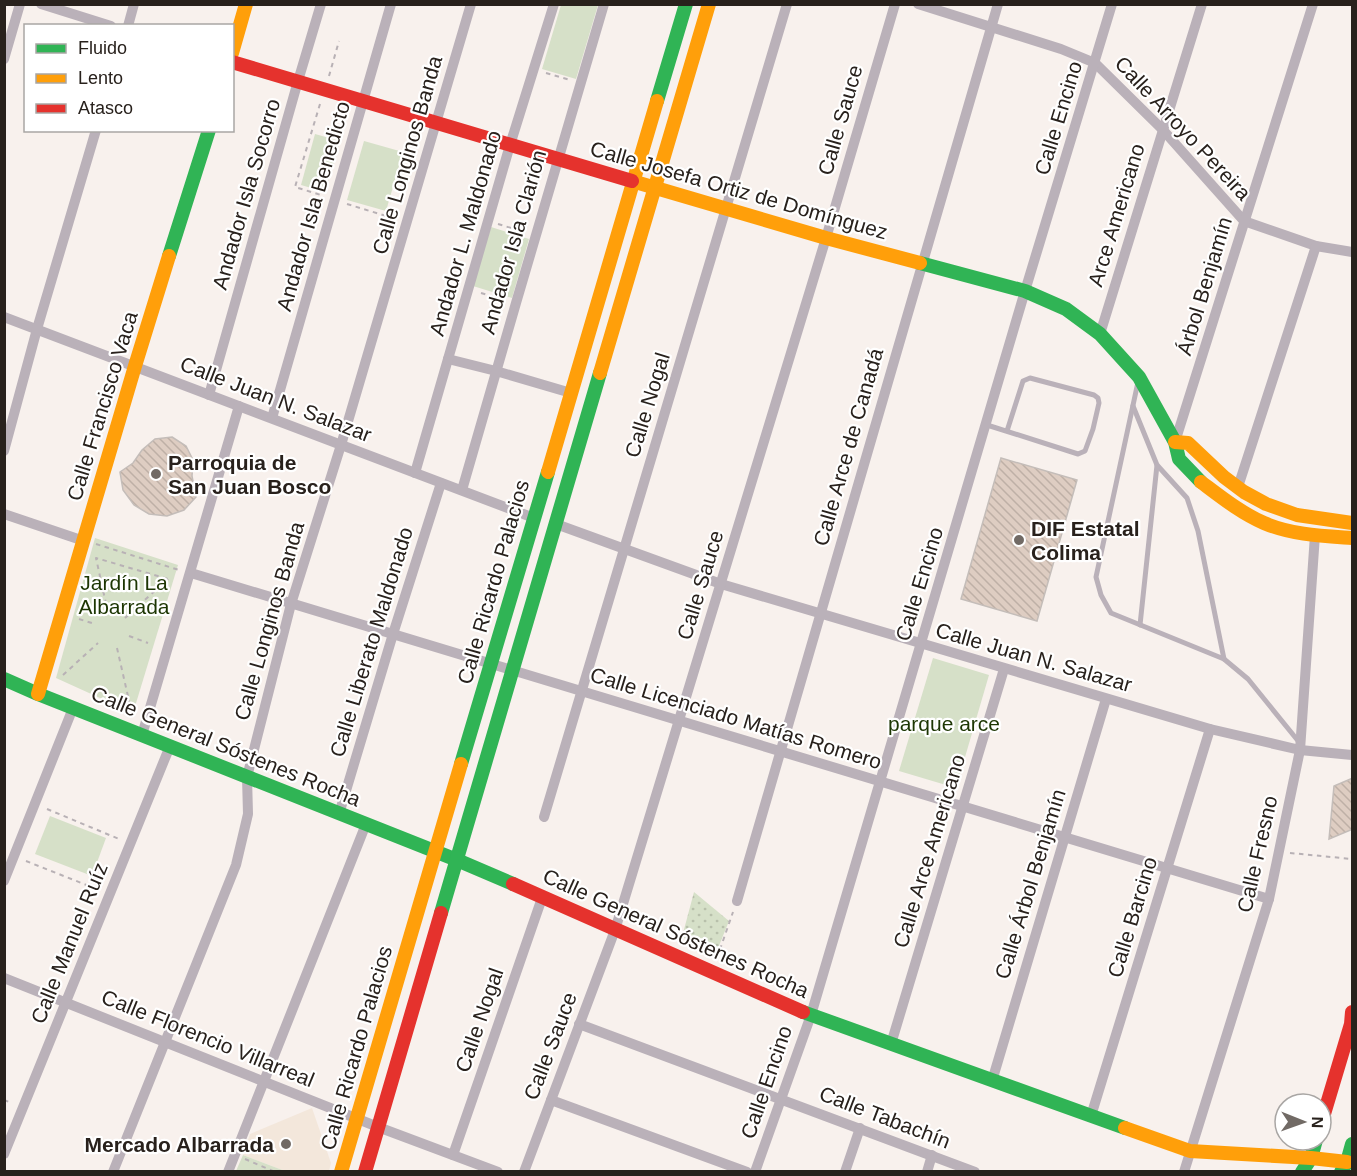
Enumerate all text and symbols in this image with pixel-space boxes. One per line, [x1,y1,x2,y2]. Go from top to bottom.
legend [24,24,234,132]
text: Fluido [78,38,127,58]
street label: Calle Arroyo Pereira [1111,51,1256,205]
street label: Calle Longinos Banda [368,53,446,257]
street label: Calle Encino [1030,58,1086,178]
street label: Calle Sauce [813,62,867,178]
text: Lento [78,68,123,88]
street label: Andador Isla Socorro [208,96,284,292]
text: Atasco [78,98,133,118]
street label: Andador Isla Benedicto [272,98,354,314]
street label: Andador L. Maldonado [425,128,505,338]
street label: Calle Josefa Ortiz de Domínguez [588,136,890,244]
street label: Arce Americano [1083,141,1149,289]
street label: Andador Isla Clarión [476,147,550,337]
street label: Árbol Benjamín [1172,214,1236,358]
street label: Calle Francisco Vaca [62,308,142,503]
street label: Calle Arce de Canadá [809,345,887,548]
street label: Calle Nogal [620,350,674,460]
street label: Calle Juan N. Salazar [177,352,375,446]
place label: Parroquia de San Juan Bosco [168,451,331,498]
marker: Parroquia de San Juan Bosco [149,467,163,481]
street label: Calle Ricardo Palacios [453,477,533,687]
place label: DIF Estatal Colima [1031,517,1140,564]
street label: Calle Longinos Banda [230,519,308,723]
street label: Calle Liberato Maldonado [325,524,417,760]
street label: Calle Encino [891,524,947,644]
street label: Calle Sauce [672,527,728,643]
marker: DIF Estatal Colima [1012,533,1026,547]
park label: Jardín La Albarrada [78,571,170,618]
street label: Calle Juan N. Salazar [933,618,1135,696]
street label: Calle Licenciado Matías Romero [588,663,884,773]
street label: Calle General Sóstenes Rocha [88,681,364,811]
park label: parque arce [888,712,1000,735]
street label: Calle Arce Americano [889,752,969,950]
street label: Calle Árbol Benjamín [990,786,1070,982]
street label: Calle Fresno [1232,793,1282,915]
street label: Calle Barcino [1103,854,1161,980]
street label: Calle Manuel Ruíz [26,859,112,1027]
street label: Calle General Sóstenes Rocha [540,864,813,1002]
street label: Calle Ricardo Palacios [316,943,396,1153]
street label: Calle Nogal [450,965,508,1075]
street label: Calle Florencio Villarreal [98,985,318,1091]
street label: Calle Sauce [519,989,581,1103]
street label: Calle Encino [736,1023,796,1141]
street label: Calle Tabachín [816,1081,954,1153]
north arrow [1273,1092,1333,1152]
text: N [1309,1116,1326,1128]
place label: Mercado Albarrada [85,1133,274,1156]
marker: Mercado Albarrada [279,1137,293,1151]

